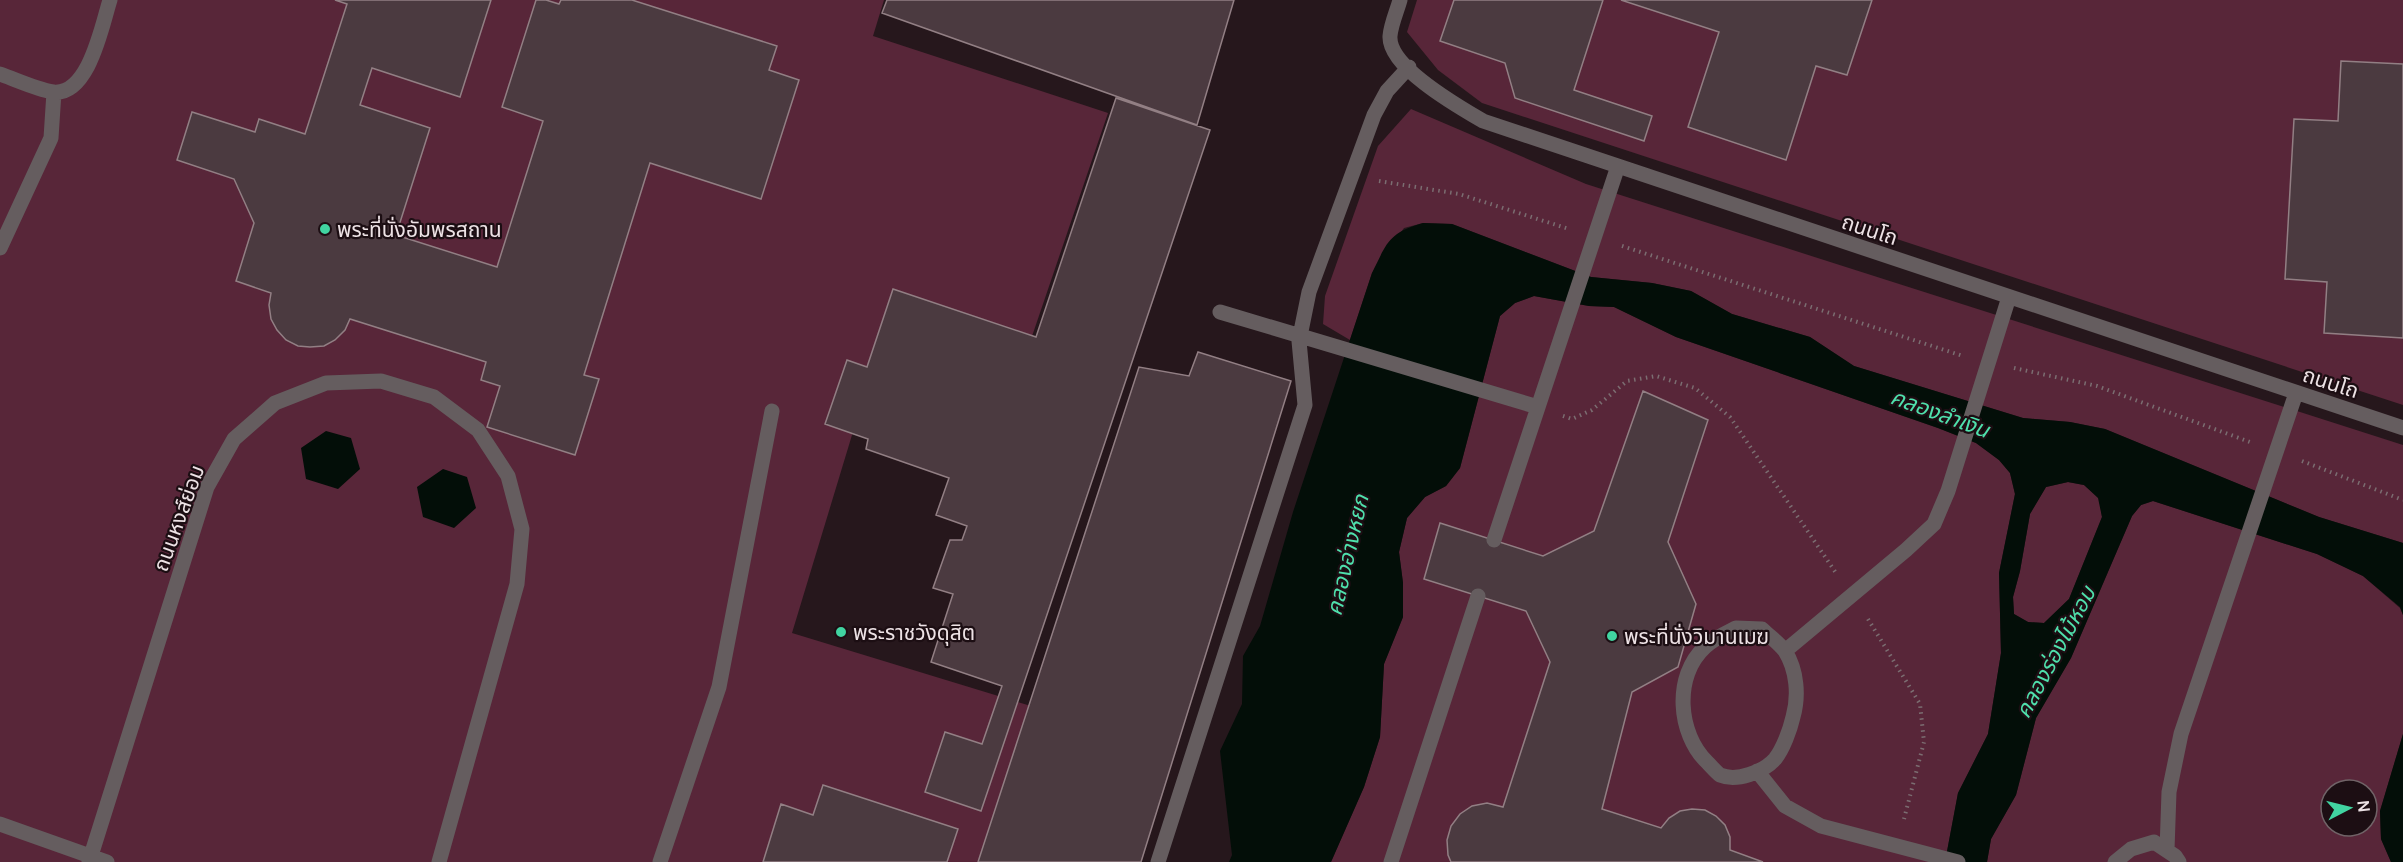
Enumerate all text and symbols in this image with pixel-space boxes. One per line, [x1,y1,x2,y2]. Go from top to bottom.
street label: ถนนโถ [1838,207,1902,251]
place label: พระที่นั่งอัมพรสถาน [337,215,502,243]
marker: พระที่นั่งอัมพรสถาน [318,222,332,236]
street label: ถนนโถ [2299,360,2363,404]
water label: คลองลำเงิน [1887,381,1995,445]
street label: ถนนหงส์ย่อม [146,461,210,575]
water label: คลองอ่างหยก [1319,491,1376,618]
water label: คลองร่องไม้หอม [2008,580,2103,723]
place label: พระราชวังดุสิต [853,618,975,646]
place label: พระที่นั่งวิมานเมฆ [1624,622,1769,650]
marker: พระราชวังดุสิต [834,625,848,639]
marker: พระที่นั่งวิมานเมฆ [1605,629,1619,643]
north arrow [2319,778,2379,838]
text: N [2352,799,2376,813]

